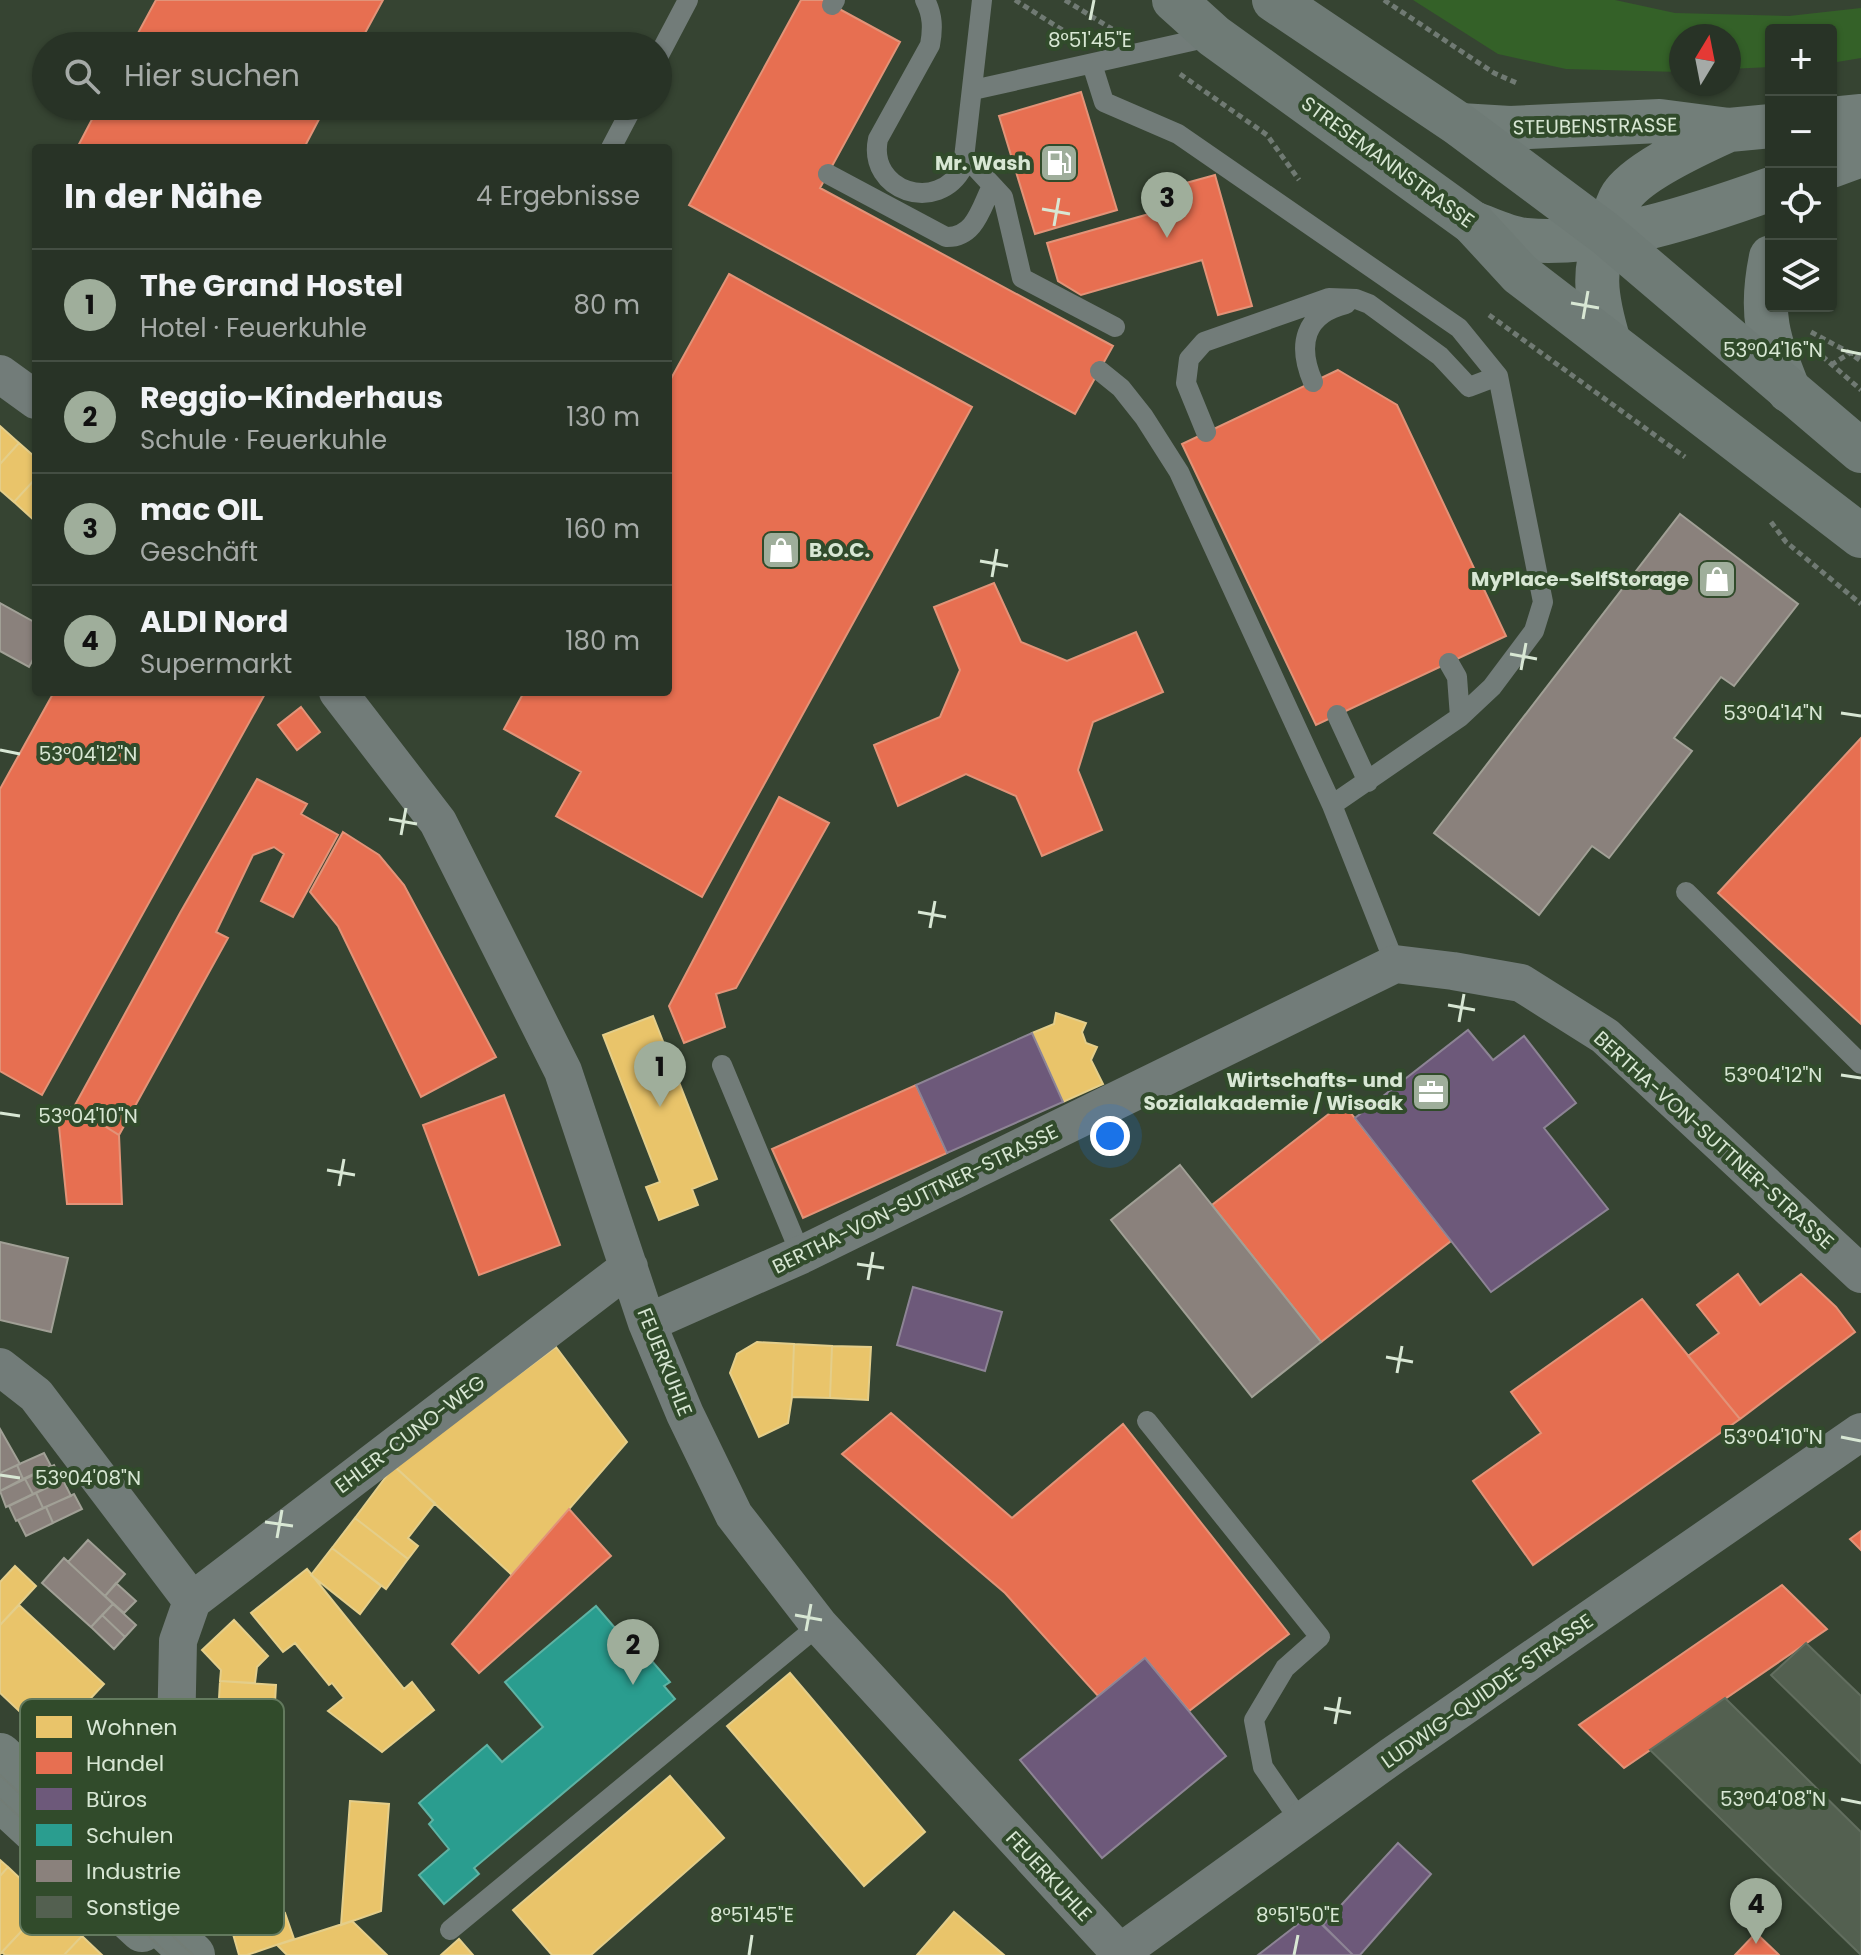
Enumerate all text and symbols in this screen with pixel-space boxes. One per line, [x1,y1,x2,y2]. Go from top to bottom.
north arrow [1669,24,1741,96]
map controls [1765,24,1837,312]
button: + [1765,24,1837,96]
text: 8°51'45"E [1048,26,1132,54]
search box [32,32,672,120]
icon: search [60,54,104,98]
text: Hier suchen [124,54,300,97]
street label: STRESEMANNSTRASSE [1296,90,1480,234]
button: − [1765,96,1837,168]
street label: STEUBENSTRASSE [1512,111,1678,141]
fuel station icon: Mr. Wash [1038,142,1080,184]
place label: Mr. Wash [935,149,1031,177]
button: locate [1765,168,1837,240]
text: In der Nähe [64,172,262,220]
pin: 3 [1141,172,1193,238]
text: 4 Ergebnisse [476,178,640,214]
button: layers [1765,240,1837,312]
text: The Grand Hostel [140,264,403,307]
text: 1 [85,287,95,323]
text: 80 m [574,287,640,323]
text: Hotel · Feuerkuhle [140,310,367,346]
text: 53°04'16"N [1723,336,1823,364]
text: Reggio-Kinderhaus [140,376,443,419]
text: 2 [83,399,97,435]
text: 130 m [566,399,640,435]
text: Schule · Feuerkuhle [140,422,387,458]
text: mac OIL [140,488,263,531]
text: 3 [82,511,98,547]
text: 160 m [565,511,640,547]
shop icon: B.O.C. [760,529,802,571]
text: Geschäft [140,534,258,570]
place label: B.O.C. [809,536,870,564]
shop icon: MyPlace-SelfStorage [1696,558,1738,600]
place label: MyPlace-SelfStorage [1471,565,1689,593]
text: ALDI Nord [140,600,288,643]
text: 4 [81,623,99,659]
text: 180 m [565,623,640,659]
text: Supermarkt [140,646,292,682]
text: 53°04'14"N [1723,699,1823,727]
text: 53°04'12"N [39,740,137,768]
street label: BERTHA-VON-SUTTNER-STRASSE [1588,1024,1840,1256]
pin: 1 [634,1041,686,1107]
text: 53°04'12"N [1724,1061,1822,1089]
place label: Wirtschafts- und Sozialakademie / Wisoak [1144,1066,1404,1117]
office icon: Wirtschafts- und Sozialakademie / Wisoak [1410,1071,1452,1113]
text: 53°04'10"N [38,1102,138,1130]
your location [1090,1116,1130,1156]
street label: BERTHA-VON-SUTTNER-STRASSE [768,1117,1062,1281]
street label: FEUERKUHLE [631,1304,699,1420]
street label: EHLER-CUNO-WEG [329,1368,491,1500]
text: 53°04'10"N [1723,1423,1823,1451]
text: 53°04'08"N [35,1464,141,1492]
street label: LUDWIG-QUIDDE-STRASSE [1375,1607,1599,1775]
pin: 2 [607,1619,659,1685]
legend [20,1699,284,1935]
text: Wohnen [86,1712,177,1743]
text: Handel [86,1748,164,1779]
text: Büros [86,1784,147,1815]
text: 53°04'08"N [1720,1785,1826,1813]
text: Schulen [86,1820,174,1851]
street label: FEUERKUHLE [1000,1825,1098,1927]
text: Industrie [86,1856,181,1887]
pin: 4 [1730,1878,1782,1944]
text: Sonstige [86,1892,181,1923]
text: 8°51'45"E [710,1901,794,1929]
text: 8°51'50"E [1256,1901,1340,1929]

